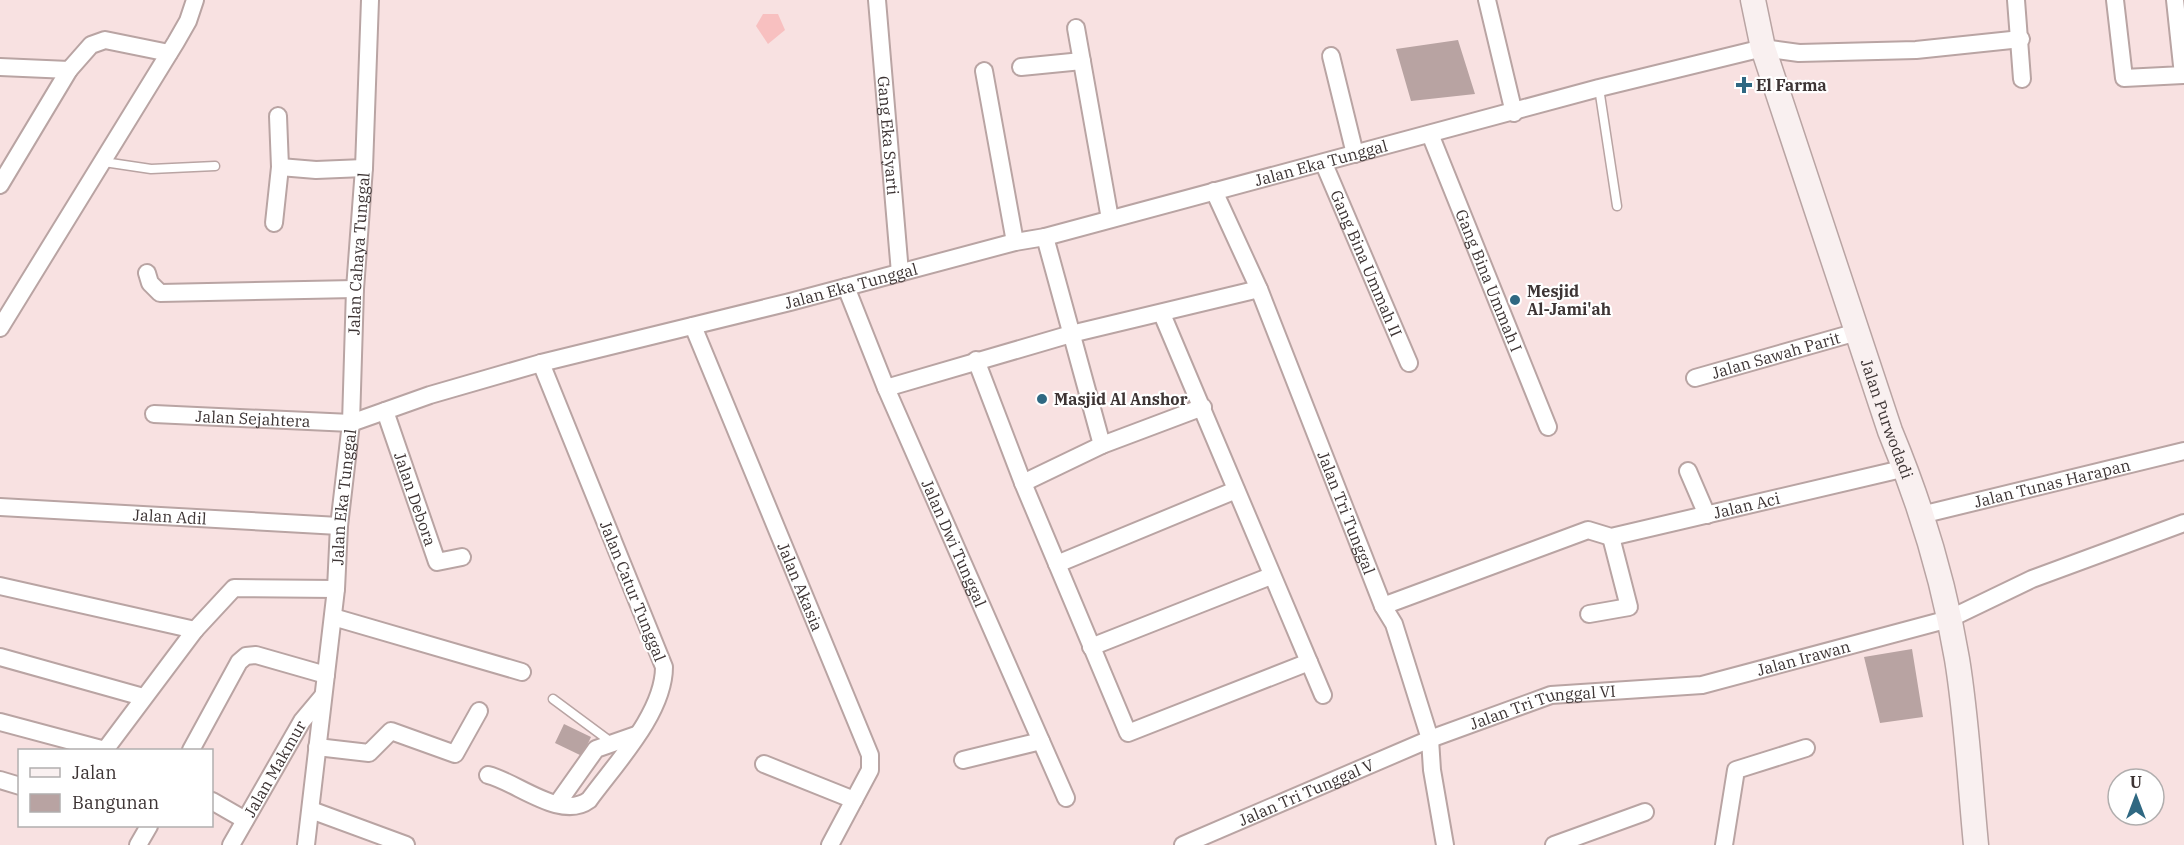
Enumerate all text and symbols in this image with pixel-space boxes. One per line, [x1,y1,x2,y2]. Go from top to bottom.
street label: Gang Eka Syarti [873,75,903,196]
place label: El Farma [1756,75,1827,95]
marker: El Farma [1737,78,1751,92]
street label: Jalan Eka Tunggal [1252,135,1390,190]
street label: Jalan Cahaya Tunggal [344,171,374,335]
street label: Gang Bina Ummah II [1326,187,1407,340]
street label: Gang Bina Ummah I [1451,206,1527,355]
street label: Jalan Eka Tunggal [782,258,920,313]
place label: Mesjid Al-Jami'ah [1527,281,1611,319]
marker: Mesjid Al-Jami'ah [1508,293,1522,307]
street label: Jalan Sawah Parit [1709,327,1843,383]
street label: Jalan Purwodadi [1857,356,1918,481]
place label: Masjid Al Anshor [1054,389,1188,409]
marker: Masjid Al Anshor [1035,392,1049,406]
street label: Jalan Sejahtera [195,406,311,431]
street label: Jalan Eka Tunggal [327,428,360,566]
street label: Jalan Tri Tunggal [1313,448,1380,577]
street label: Jalan Debora [390,449,441,549]
street label: Jalan Tunas Harapan [1972,454,2132,512]
street label: Jalan Dwi Tunggal [917,476,991,610]
street label: Jalan Aci [1711,488,1782,523]
street label: Jalan Adil [132,504,207,529]
street label: Jalan Catur Tunggal [596,518,670,664]
street label: Jalan Akasia [773,539,828,634]
street label: Jalan Irawan [1755,636,1853,680]
street label: Jalan Tri Tunggal VI [1467,681,1616,734]
street label: Jalan Makmur [239,717,310,820]
legend [18,749,213,827]
street label: Jalan Tri Tunggal V [1236,754,1377,830]
text: Jalan [72,761,117,784]
north arrow [2106,767,2166,827]
text: U [2130,772,2142,792]
text: Bangunan [72,791,159,814]

